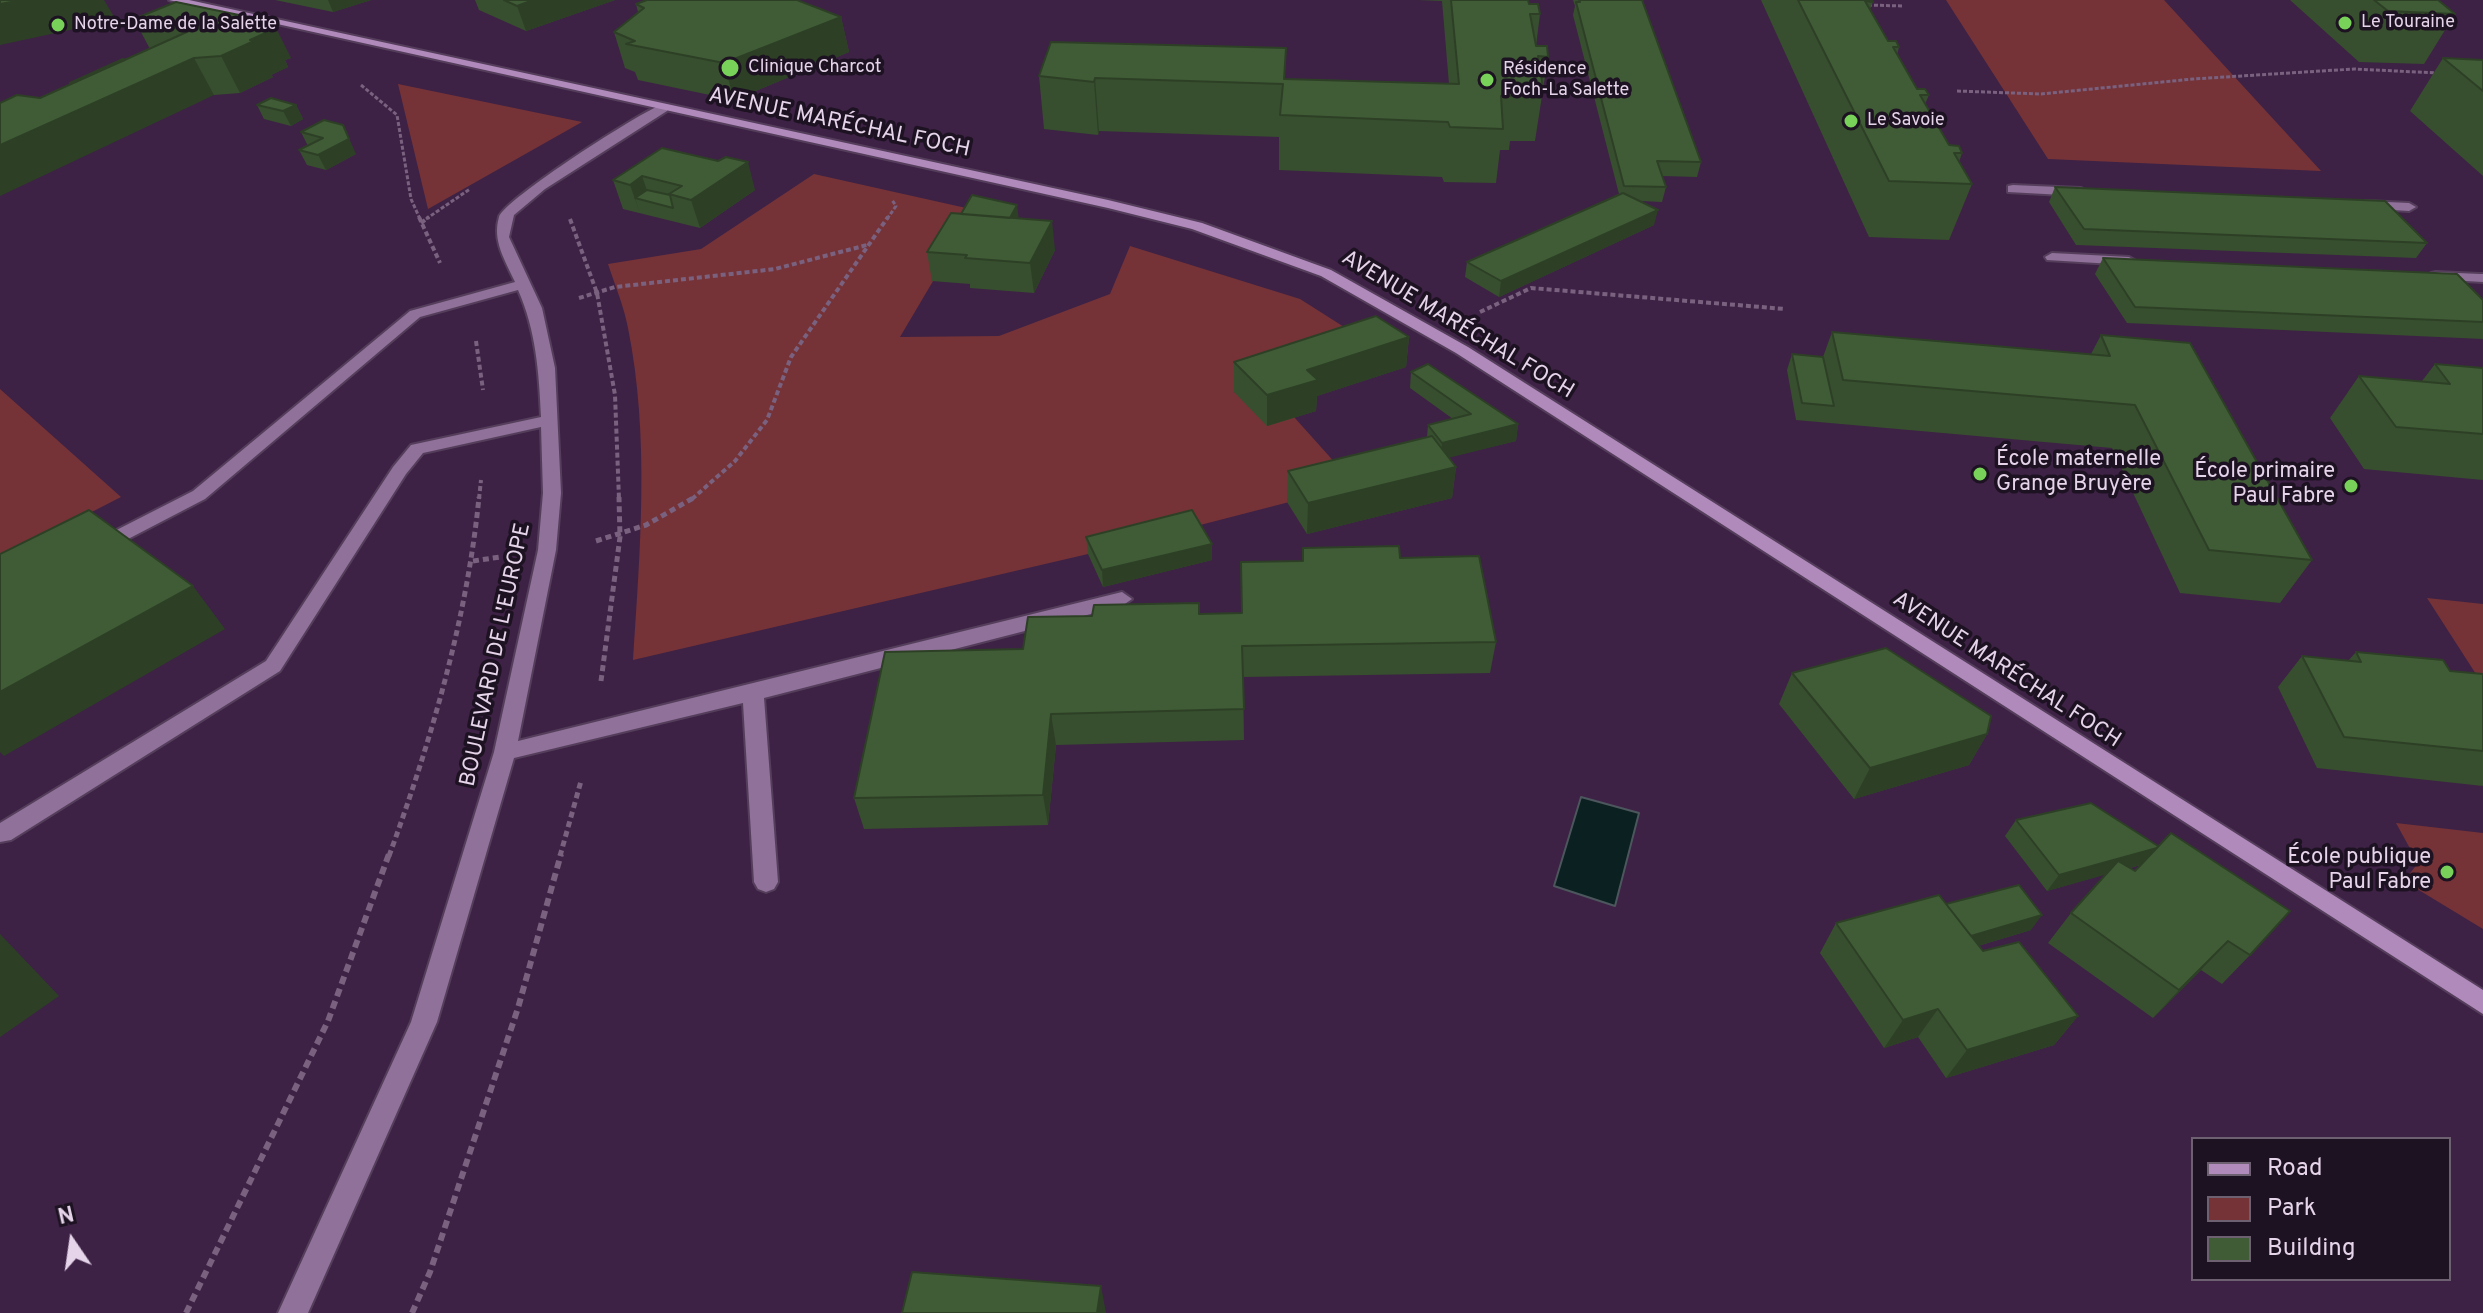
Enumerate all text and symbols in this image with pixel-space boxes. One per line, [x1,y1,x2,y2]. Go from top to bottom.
place label: Le Touraine [2361,12,2455,34]
place label: Notre-Dame de la Salette [74,14,277,36]
marker: Le Touraine [2336,14,2354,32]
marker: Notre-Dame de la Salette [49,16,67,34]
marker: Clinique Charcot [719,57,741,79]
place label: Clinique Charcot [748,57,882,79]
place label: Résidence Foch-La Salette [1503,59,1629,102]
marker: Résidence Foch-La Salette [1478,71,1496,89]
street label: AVENUE MARÉCHAL FOCH [706,83,972,165]
place label: Le Savoie [1867,110,1945,132]
marker: Le Savoie [1842,112,1860,130]
street label: AVENUE MARÉCHAL FOCH [1336,246,1578,406]
place label: École maternelle Grange Bruyère [1996,448,2161,500]
place label: École primaire Paul Fabre [2194,460,2335,512]
marker: École maternelle Grange Bruyère [1971,465,1989,483]
marker: École primaire Paul Fabre [2342,477,2360,495]
street label: BOULEVARD DE L'EUROPE [456,521,538,789]
street label: AVENUE MARÉCHAL FOCH [1887,587,2125,755]
place label: École publique Paul Fabre [2287,846,2431,898]
marker: École publique Paul Fabre [2438,863,2456,881]
legend [2191,1137,2451,1281]
text: Road [2267,1154,2323,1184]
text: Park [2267,1194,2317,1224]
north arrow [32,1201,112,1281]
text: N [56,1202,77,1232]
text: Building [2267,1234,2356,1264]

